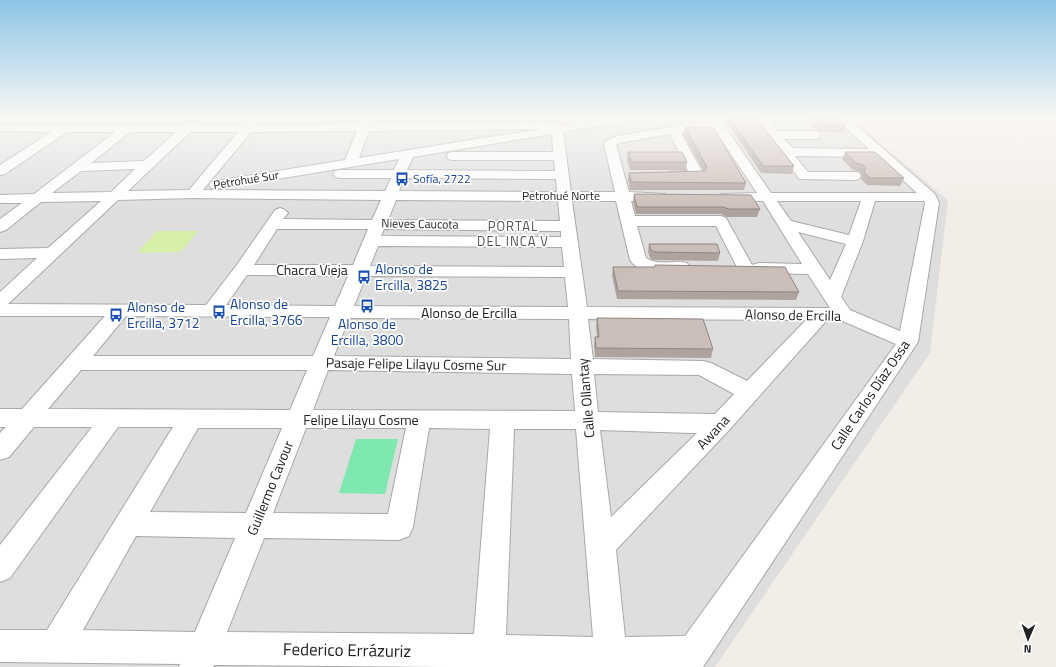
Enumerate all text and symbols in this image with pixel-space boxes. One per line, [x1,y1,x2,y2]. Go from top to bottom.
street label: Petrohué Sur [212,165,280,194]
place label: Sofía, 2722 [413,169,471,188]
bus stop icon: Sofía, 2722 [394,171,410,187]
street label: Petrohué Norte [522,186,600,205]
street label: Nieves Caucota [381,213,459,234]
district label: PORTAL DEL INCA V [477,216,549,251]
place label: Alonso de Ercilla, 3825 [375,258,448,295]
street label: Chacra Vieja [276,259,348,280]
bus stop icon: Alonso de Ercilla, 3825 [356,269,372,285]
place label: Alonso de Ercilla, 3766 [230,293,303,330]
place label: Alonso de Ercilla, 3712 [127,296,200,333]
bus stop icon: Alonso de Ercilla, 3800 [359,298,375,314]
street label: Alonso de Ercilla [421,302,517,323]
street label: Alonso de Ercilla [745,303,841,326]
bus stop icon: Alonso de Ercilla, 3766 [211,304,227,320]
bus stop icon: Alonso de Ercilla, 3712 [108,307,124,323]
place label: Alonso de Ercilla, 3800 [331,313,403,350]
street label: Calle Carlos Díaz Ossa [825,335,914,454]
street label: Pasaje Felipe Lilayu Cosme Sur [326,351,506,376]
street label: Calle Ollantay [572,357,599,439]
street label: Felipe Lilayu Cosme [303,409,419,430]
street label: Awana [691,410,734,454]
street label: Guillermo Cavour [241,437,298,538]
north arrow [1008,619,1048,659]
street label: Federico Errázuriz [283,636,412,664]
text: N [1024,641,1032,657]

